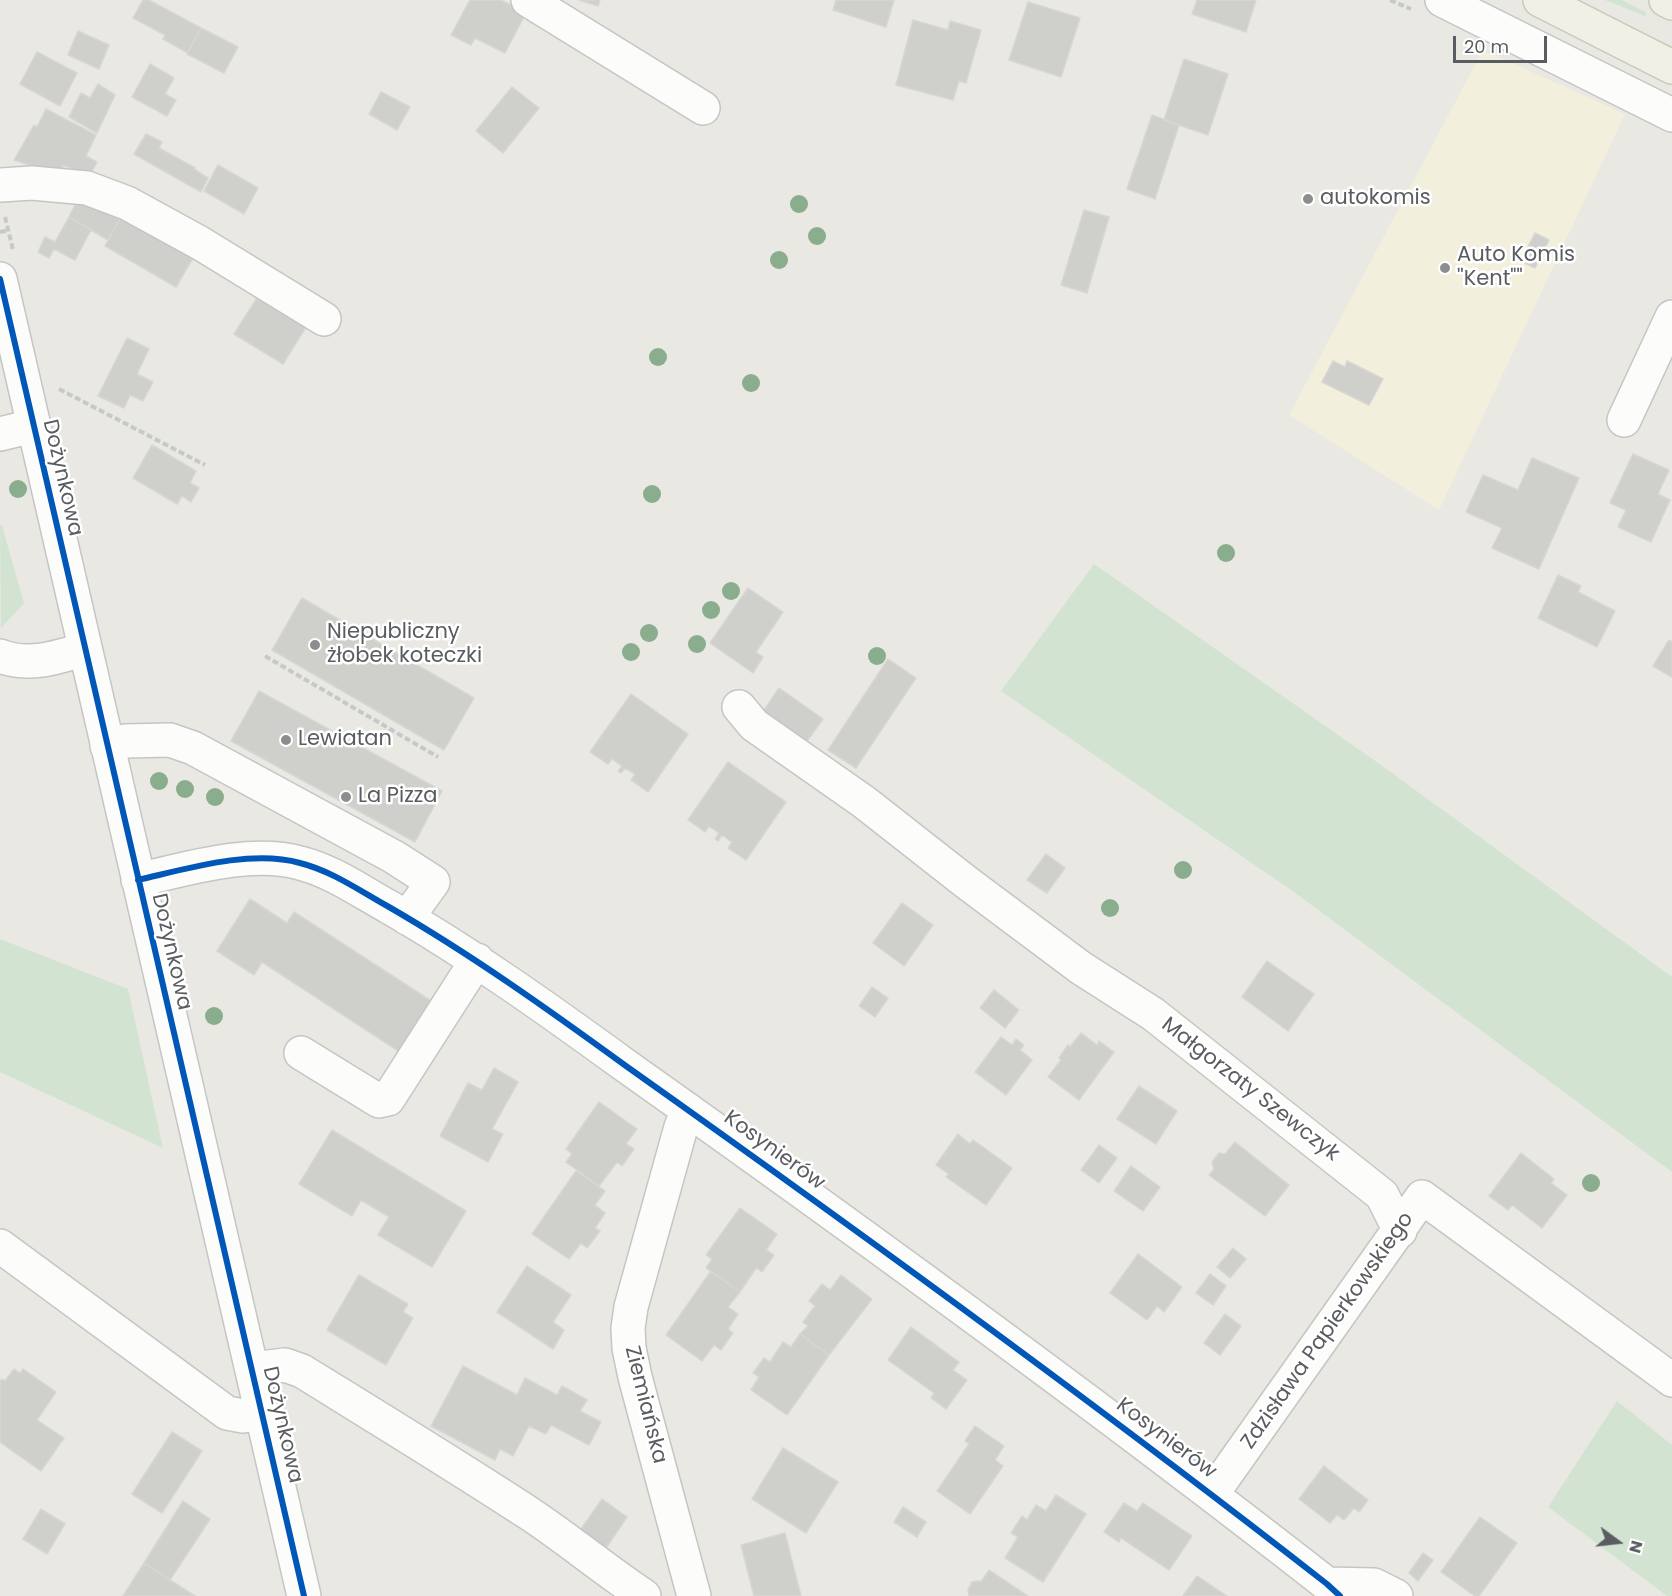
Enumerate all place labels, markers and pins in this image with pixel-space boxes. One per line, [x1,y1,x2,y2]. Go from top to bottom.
place label: autokomis [1320,186,1431,212]
marker: autokomis [1301,192,1315,206]
place label: Auto Komis ''Kent"" [1457,243,1575,293]
marker: Auto Komis ''Kent"" [1438,261,1452,275]
place label: Niepubliczny żłobek koteczki [327,620,482,670]
marker: Niepubliczny żłobek koteczki [308,638,322,652]
place label: Lewiatan [298,727,392,753]
marker: Lewiatan [279,733,293,747]
place label: La Pizza [358,784,438,810]
marker: La Pizza [339,790,353,804]

